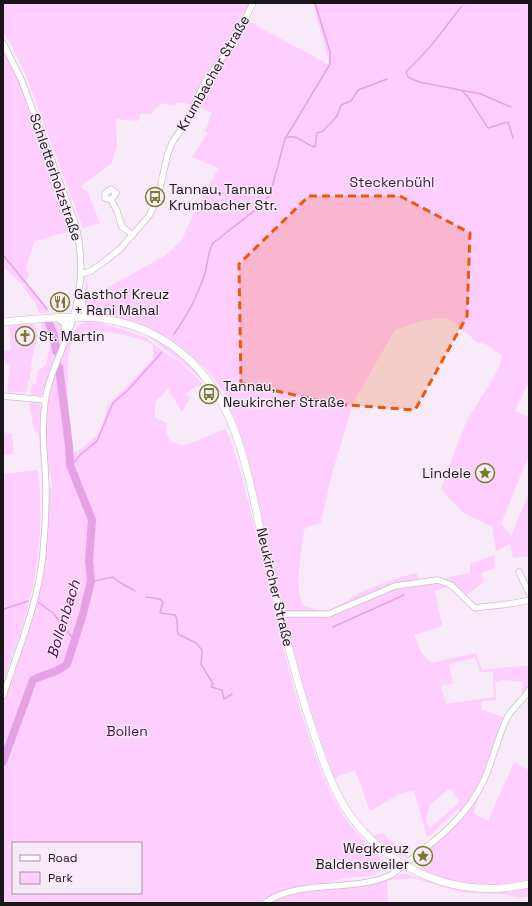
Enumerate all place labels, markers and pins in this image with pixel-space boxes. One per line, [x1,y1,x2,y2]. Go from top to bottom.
place label: Tannau, Tannau Krumbacher Str. [169,180,277,214]
bus stop icon: Tannau, Tannau Krumbacher Str. [144,186,166,208]
place label: Gasthof Kreuz + Rani Mahal [74,285,169,319]
restaurant icon: Gasthof Kreuz + Rani Mahal [49,291,71,313]
church icon: St. Martin [14,325,36,347]
place label: St. Martin [39,327,105,345]
place label: Tannau, Neukircher Straße [223,377,344,411]
bus stop icon: Tannau, Neukircher Straße [198,383,220,405]
place icon: Lindele [474,462,496,484]
place label: Lindele [422,464,471,482]
place label: Wegkreuz Baldensweiler [315,839,409,873]
place icon: Wegkreuz Baldensweiler [412,845,434,867]

